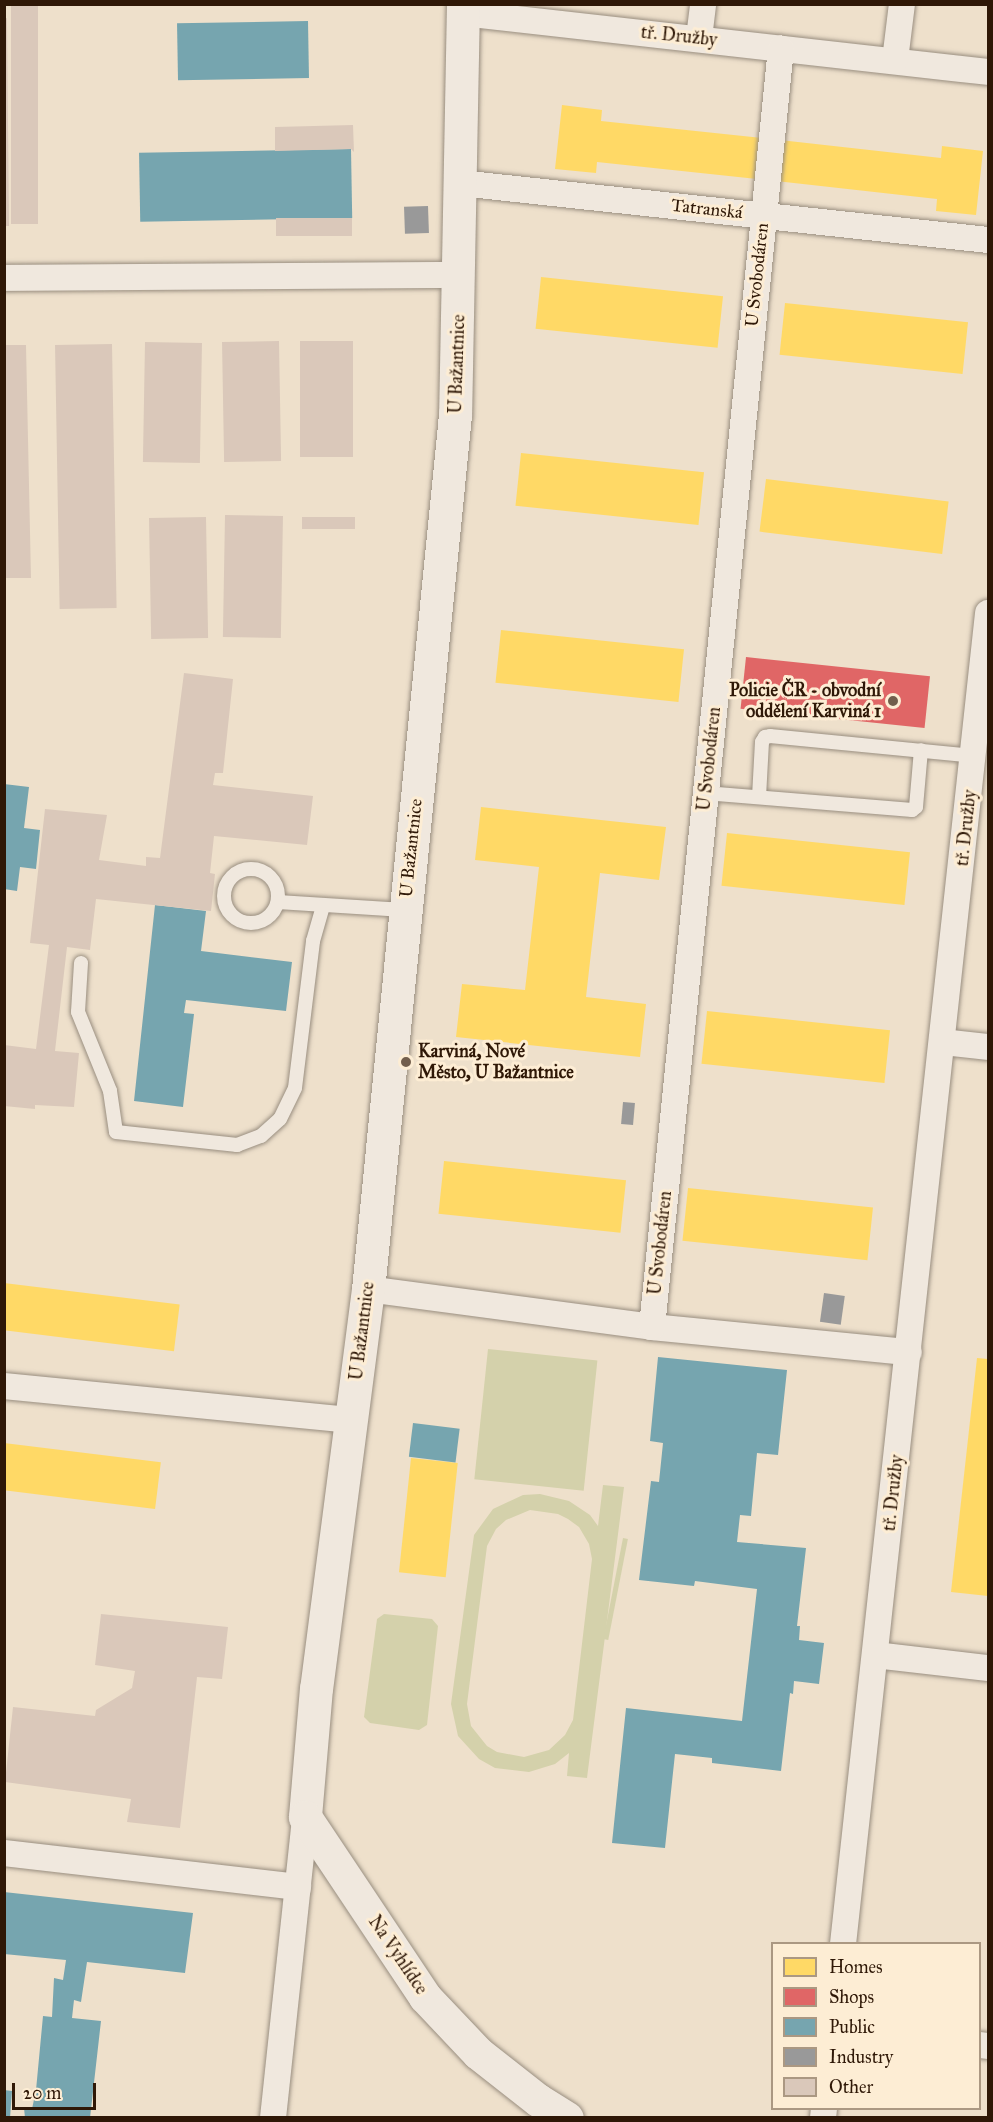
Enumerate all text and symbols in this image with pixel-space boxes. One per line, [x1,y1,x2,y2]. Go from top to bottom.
street label: tř. Družby [640,21,718,51]
street label: Tatranská [670,195,744,223]
street label: U Svobodáren [741,222,773,328]
street label: U Bažantnice [444,314,470,414]
place label: Policie ČR - obvodní oddělení Karviná 1 [729,680,881,722]
marker: Policie ČR - obvodní oddělení Karviná 1 [886,694,900,708]
street label: U Svobodáren [693,706,725,812]
street label: tř. Družby [951,789,981,867]
street label: U Bažantnice [395,798,427,898]
place label: Karviná, Nové Město, U Bažantnice [418,1041,574,1084]
marker: Karviná, Nové Město, U Bažantnice [399,1055,413,1069]
street label: U Svobodáren [644,1190,676,1296]
street label: U Bažantnice [345,1280,379,1382]
street label: tř. Družby [878,1454,908,1532]
street label: Na Vyhlídce [364,1911,432,1999]
legend [771,1942,981,2110]
text: Homes [829,1956,883,1978]
text: Shops [829,1986,874,2008]
text: Public [829,2016,875,2038]
text: Industry [829,2046,893,2068]
scale bar [15,2071,99,2109]
text: Other [829,2076,873,2098]
text: 20 m [23,2082,61,2104]

